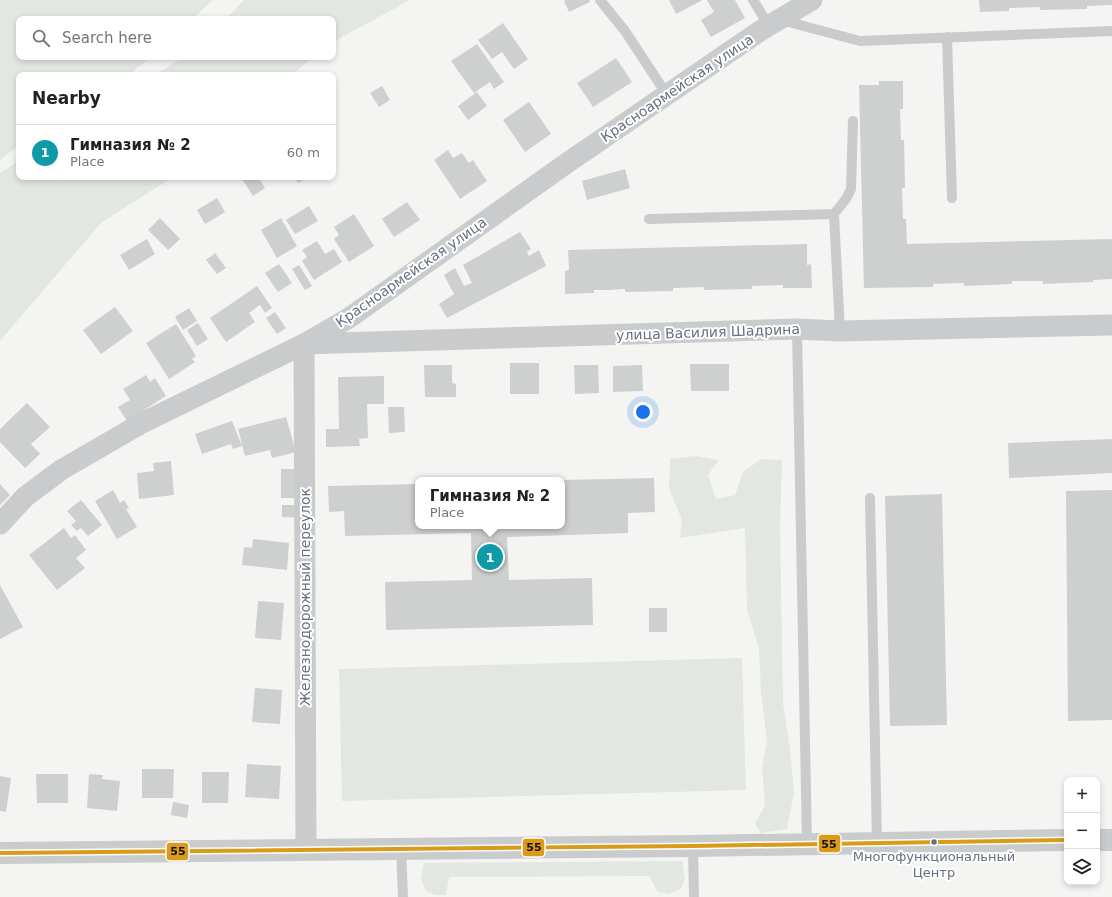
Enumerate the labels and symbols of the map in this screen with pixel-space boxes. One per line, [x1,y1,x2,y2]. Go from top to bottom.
street label: Красноармейская улица [598,31,756,145]
street label: Красноармейская улица [332,214,490,330]
street label: улица Василия Шадрина [616,321,800,343]
your location [633,402,653,422]
street label: Железнодорожный переулок [297,488,313,706]
pin: 1 [477,542,503,572]
line badge: 55 [818,834,841,853]
marker: Многофункциональный Центр [929,837,939,847]
line badge: 55 [522,838,545,857]
text: 55 [821,838,837,851]
text: 55 [526,841,542,854]
line badge: 55 [166,842,189,861]
text: 55 [170,845,186,858]
place label: Многофункциональный Центр [853,849,1015,880]

